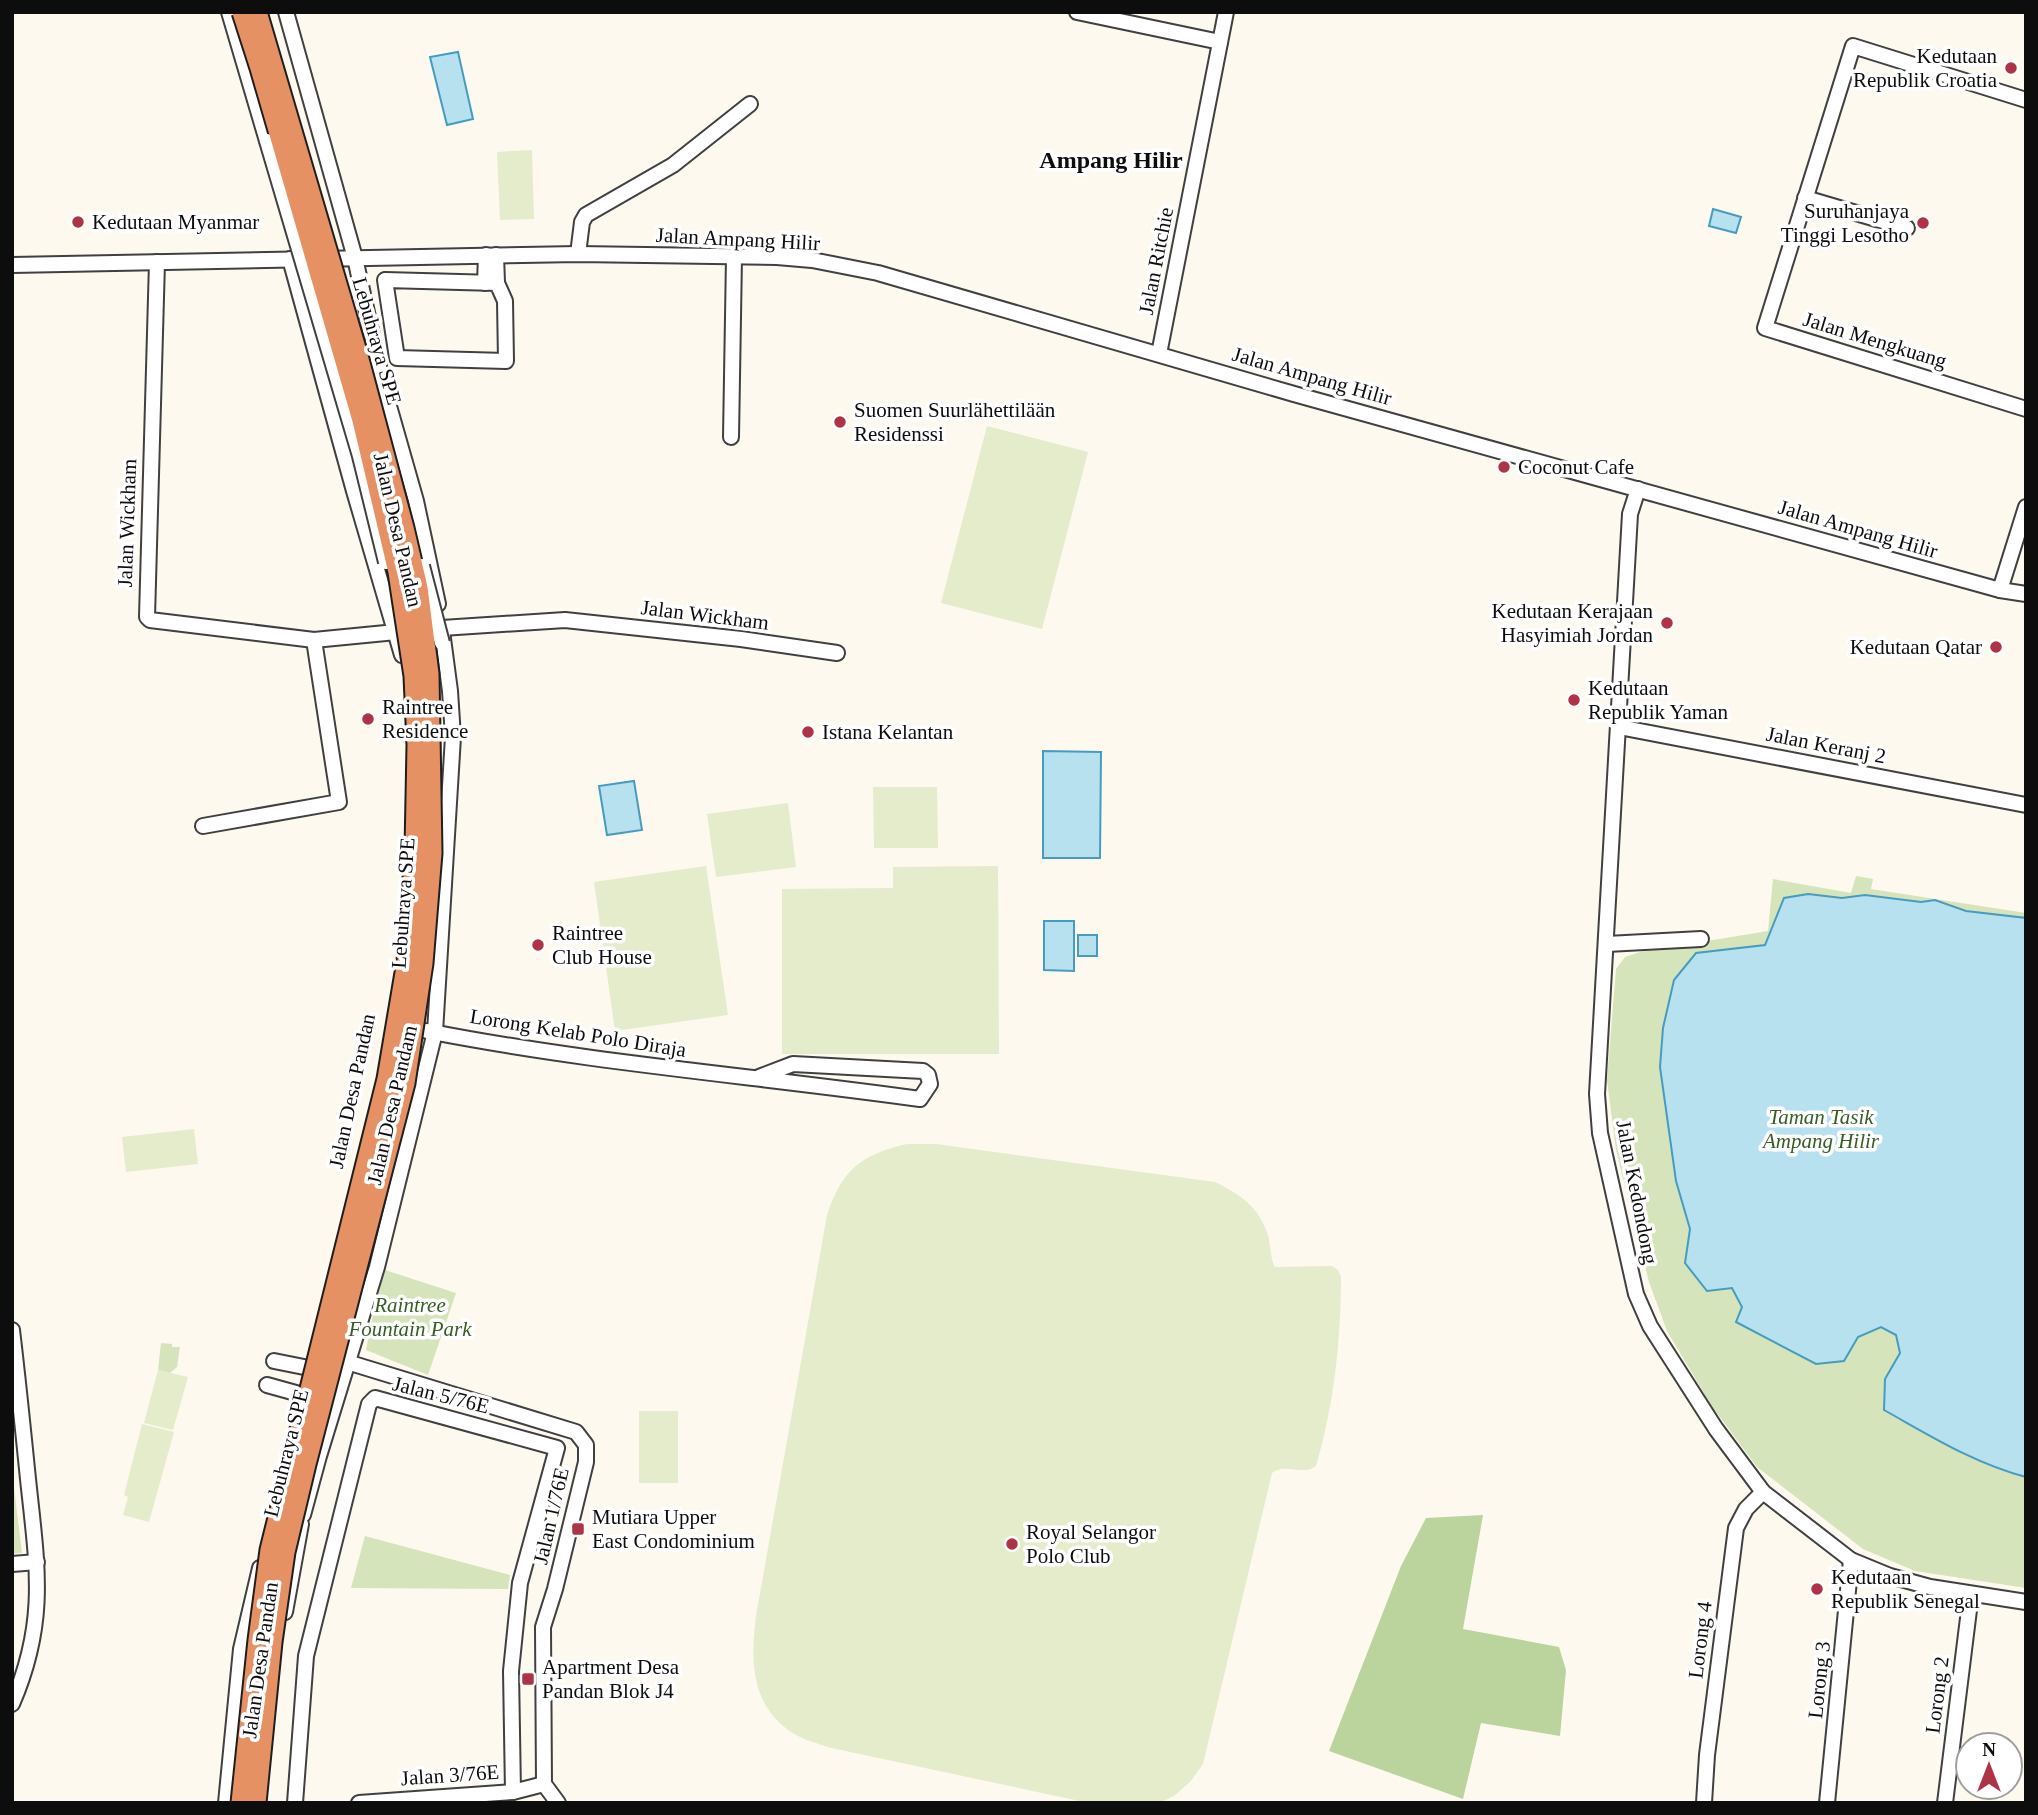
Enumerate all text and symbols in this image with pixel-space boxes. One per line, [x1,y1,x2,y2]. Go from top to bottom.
place label: Kedutaan Republik Croatia [1853,44,1998,92]
marker: Kedutaan Republik Croatia [2003,60,2019,76]
district label: Ampang Hilir [1039,147,1183,173]
place label: Suruhanjaya Tinggi Lesotho [1781,199,1910,247]
street label: Jalan Ritchie [1134,205,1178,317]
place label: Kedutaan Myanmar [92,210,259,234]
marker: Kedutaan Myanmar [70,214,86,230]
marker: Suruhanjaya Tinggi Lesotho [1915,215,1931,231]
street label: Jalan Ampang Hilir [655,223,821,255]
street label: Lebuhraya SPE [347,275,407,407]
street label: Jalan Mengkuang [1800,307,1950,373]
street label: Jalan Ampang Hilir [1230,342,1394,410]
place label: Suomen Suurlähettilään Residenssi [854,398,1056,446]
marker: Suomen Suurlähettilään Residenssi [832,414,848,430]
street label: Jalan Desa Pandan [369,451,428,610]
place label: Coconut Cafe [1518,455,1634,479]
street label: Jalan Wickham [113,458,141,588]
marker: Coconut Cafe [1496,459,1512,475]
street label: Jalan Ampang Hilir [1776,495,1940,563]
street label: Jalan Wickham [640,595,770,635]
place label: Kedutaan Kerajaan Hasyimiah Jordan [1492,599,1653,647]
marker: Kedutaan Kerajaan Hasyimiah Jordan [1659,615,1675,631]
place label: Kedutaan Qatar [1850,635,1982,659]
marker: Kedutaan Qatar [1988,639,2004,655]
place label: Kedutaan Republik Yaman [1588,676,1729,724]
marker: Kedutaan Republik Yaman [1566,692,1582,708]
place label: Raintree Residence [382,695,468,743]
marker: Raintree Residence [360,711,376,727]
place label: Istana Kelantan [822,720,954,744]
street label: Jalan Keranj 2 [1764,722,1888,768]
marker: Istana Kelantan [800,724,816,740]
street label: Lebuhraya SPE [386,837,420,969]
place label: Raintree Club House [552,921,652,969]
marker: Raintree Club House [530,937,546,953]
street label: Lorong Kelab Polo Diraja [468,1004,689,1062]
street label: Jalan Desa Pandan [324,1011,380,1171]
street label: Jalan Desa Pandam [362,1023,422,1187]
park label: Taman Tasik Ampang Hilir [1761,1105,1880,1153]
street label: Jalan Kedondong [1611,1118,1663,1267]
park label: Raintree Fountain Park [347,1293,472,1341]
street label: Jalan 5/76E [390,1371,492,1419]
street label: Lebuhraya SPE [258,1386,314,1520]
street label: Jalan 1/76E [528,1465,574,1567]
place label: Mutiara Upper East Condominium [592,1505,755,1553]
place label: Royal Selangor Polo Club [1026,1520,1156,1568]
marker: Mutiara Upper East Condominium [570,1521,586,1537]
marker: Royal Selangor Polo Club [1004,1536,1020,1552]
place label: Kedutaan Republik Senegal [1831,1565,1980,1613]
street label: Jalan Desa Pandan [237,1580,283,1740]
marker: Kedutaan Republik Senegal [1809,1581,1825,1597]
street label: Lorong 4 [1683,1600,1717,1680]
street label: Lorong 3 [1803,1640,1835,1720]
place label: Apartment Desa Pandan Blok J4 [542,1655,680,1703]
street label: Lorong 2 [1920,1655,1954,1735]
marker: Apartment Desa Pandan Blok J4 [520,1671,536,1687]
north arrow [1954,1731,2024,1801]
text: N [1982,1739,1996,1760]
street label: Jalan 3/76E [400,1760,500,1790]

